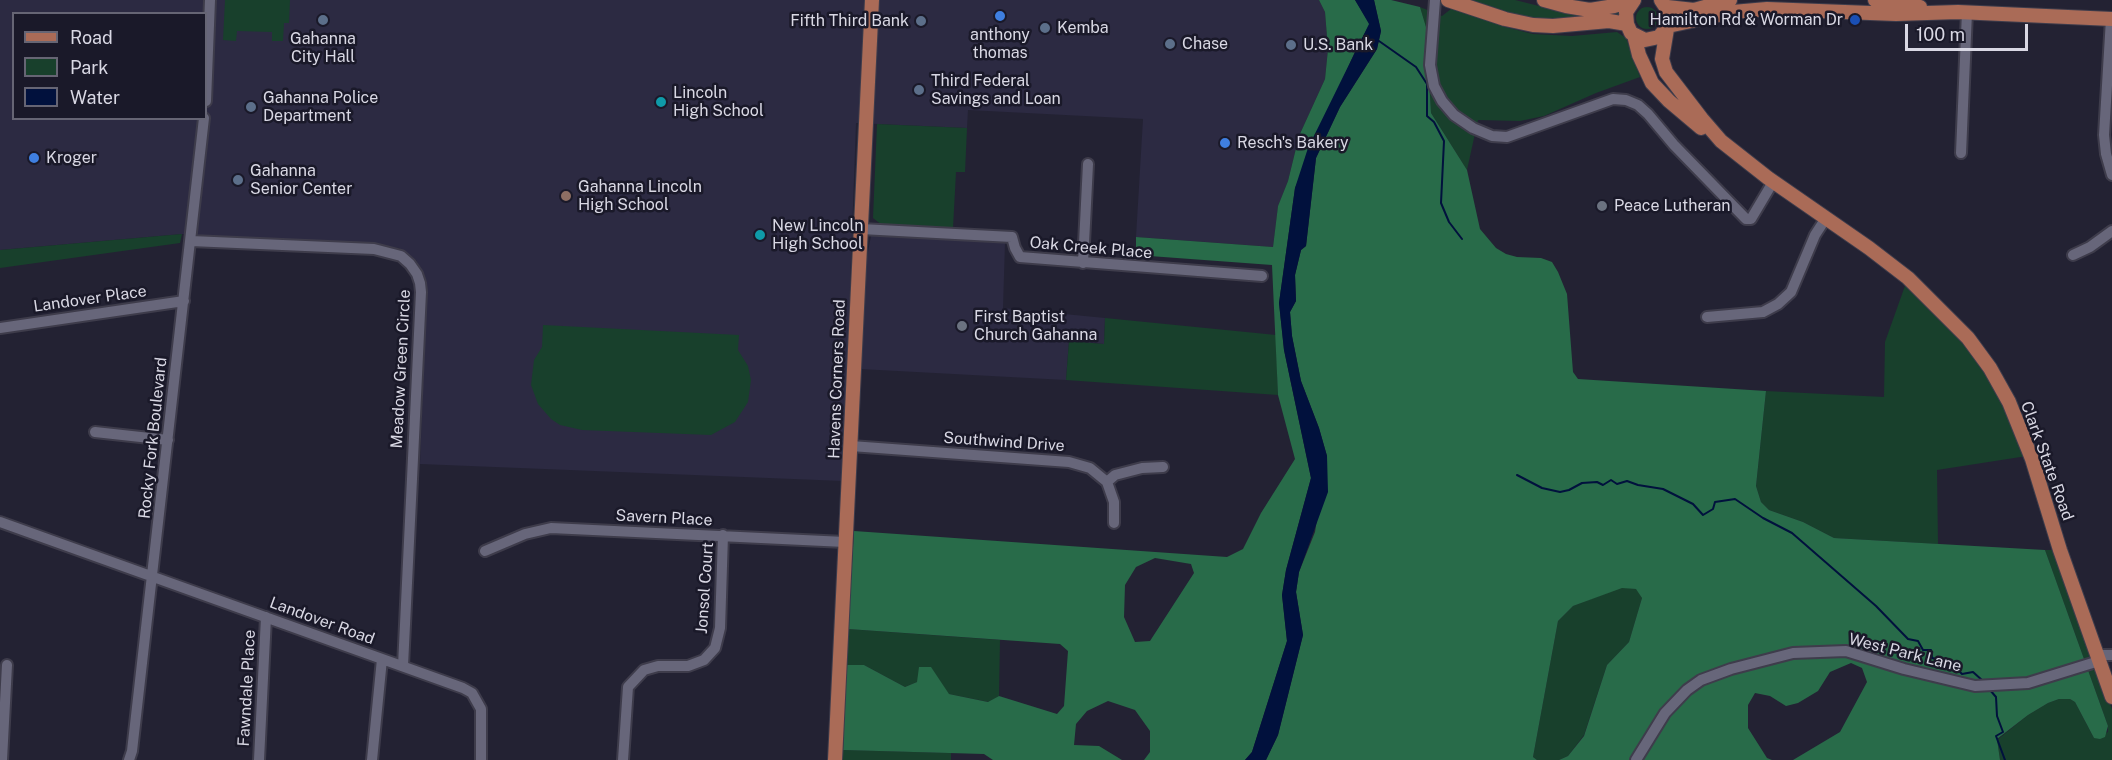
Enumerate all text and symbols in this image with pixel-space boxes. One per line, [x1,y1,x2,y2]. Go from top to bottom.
marker: anthony thomas [993,9,1007,23]
place label: Hamilton Rd & Worman Dr [1649,10,1843,30]
place label: Fifth Third Bank [790,11,909,31]
legend [12,12,207,120]
scale bar [1908,12,2031,50]
marker: Gahanna City Hall [316,13,330,27]
marker: Hamilton Rd & Worman Dr [1848,13,1862,27]
marker: Fifth Third Bank [914,14,928,28]
place label: Kemba [1057,18,1109,38]
marker: Kemba [1038,21,1052,35]
text: 100 m [1916,24,1965,45]
place label: anthony thomas [970,25,1030,63]
text: Road [70,27,113,48]
place label: Gahanna City Hall [290,29,356,67]
place label: Chase [1182,34,1228,54]
place label: U.S. Bank [1303,35,1373,55]
marker: Chase [1163,37,1177,51]
marker: U.S. Bank [1284,38,1298,52]
text: Park [70,57,108,78]
place label: Third Federal Savings and Loan [931,71,1061,109]
place label: Lincoln High School [673,83,764,121]
marker: Third Federal Savings and Loan [912,83,926,97]
text: Water [70,87,120,108]
place label: Gahanna Police Department [263,88,378,126]
marker: Lincoln High School [654,95,668,109]
marker: Gahanna Police Department [244,100,258,114]
place label: Resch's Bakery [1237,133,1349,153]
marker: Resch's Bakery [1218,136,1232,150]
place label: Kroger [46,148,97,168]
marker: Kroger [27,151,41,165]
place label: Gahanna Senior Center [250,161,352,199]
marker: Gahanna Senior Center [231,173,245,187]
place label: Gahanna Lincoln High School [578,177,702,215]
marker: Gahanna Lincoln High School [559,189,573,203]
place label: Peace Lutheran [1614,196,1731,216]
marker: Peace Lutheran [1595,199,1609,213]
place label: New Lincoln High School [772,216,864,254]
marker: New Lincoln High School [753,228,767,242]
street label: Oak Creek Place [1029,233,1153,263]
street label: Landover Place [32,282,148,316]
street label: Meadow Green Circle [387,289,415,449]
street label: Havens Corners Road [825,299,849,459]
place label: First Baptist Church Gahanna [974,307,1097,345]
marker: First Baptist Church Gahanna [955,319,969,333]
street label: Rocky Fork Boulevard [135,356,171,520]
street label: Clark State Road [2016,399,2078,523]
street label: Southwind Drive [943,428,1065,456]
street label: Savern Place [615,506,713,530]
street label: Jonsol Court [692,541,718,635]
street label: Landover Road [267,593,377,649]
street label: Fawndale Place [234,629,260,747]
street label: West Park Lane [1847,630,1963,676]

